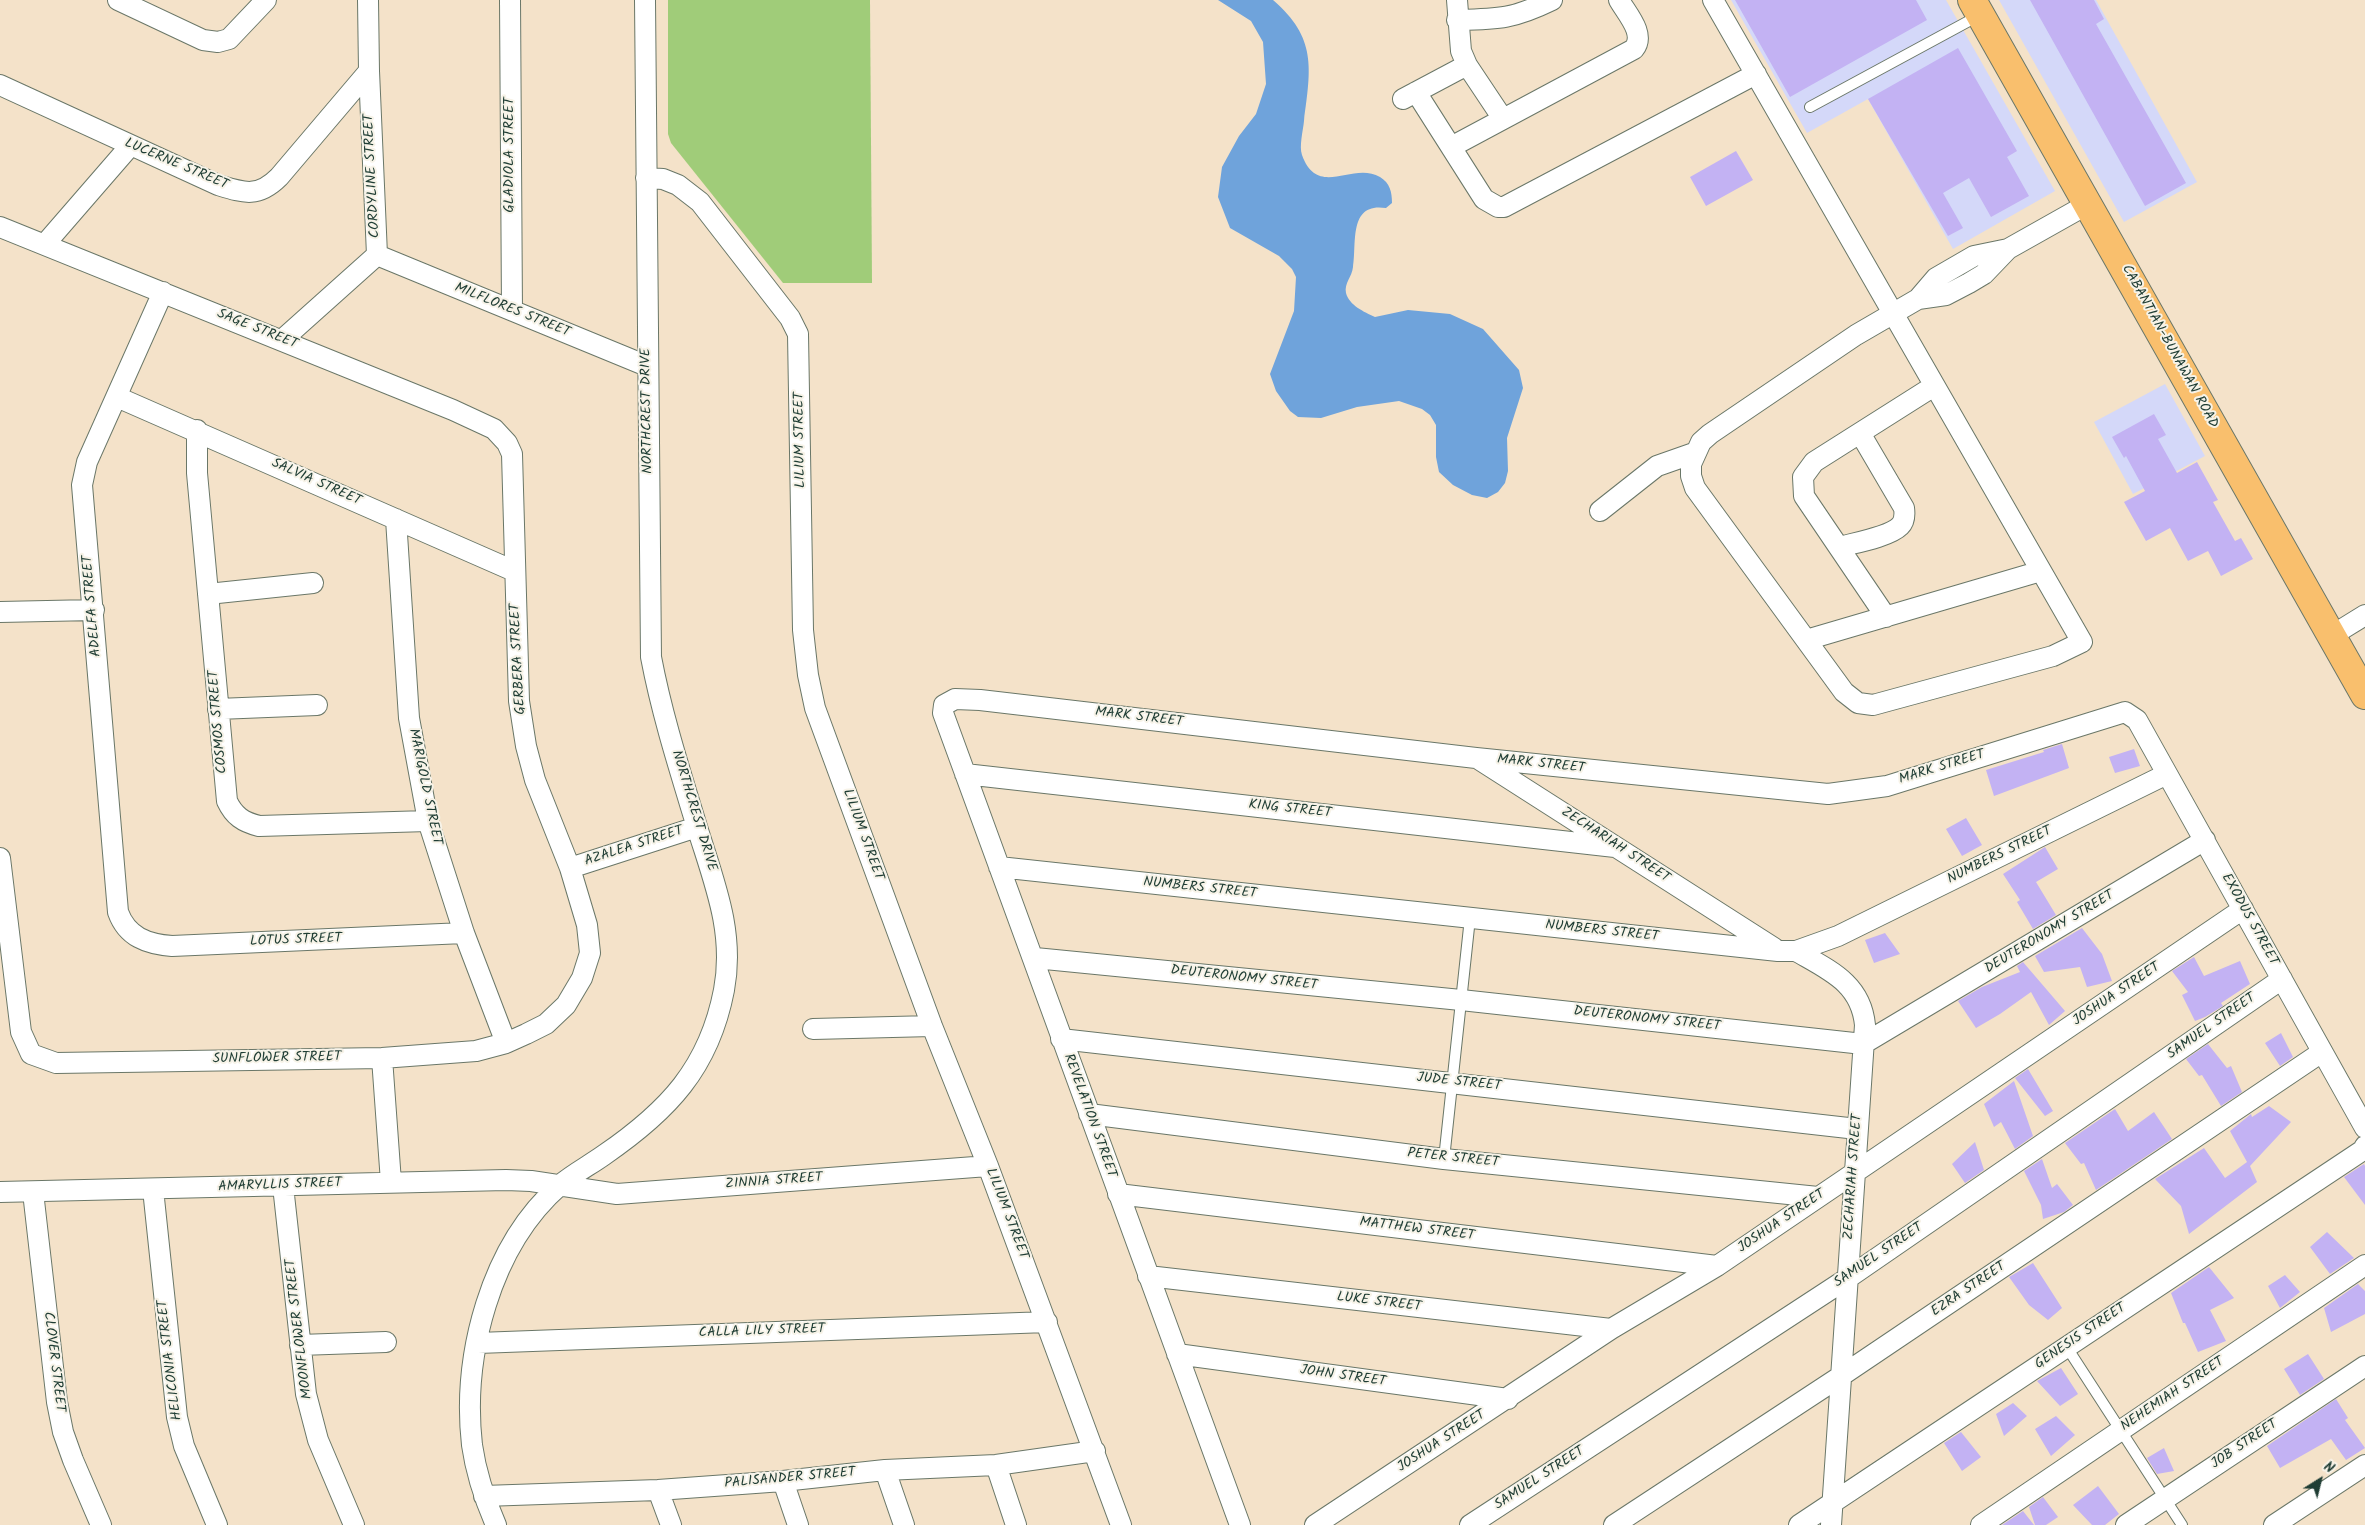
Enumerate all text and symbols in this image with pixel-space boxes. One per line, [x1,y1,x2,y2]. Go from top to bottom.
street label: GLADIOLA STREET [503,97,519,213]
street label: CORDYLINE STREET [361,113,385,239]
street label: LUCERNE STREET [122,136,230,194]
street label: CABANTIAN-BUNAWAN ROAD [2117,262,2221,432]
street label: MILFLORES STREET [452,280,572,342]
street label: SAGE STREET [214,306,300,354]
street label: NORTHCREST DRIVE [639,348,657,474]
street label: LILIUM STREET [792,392,810,488]
street label: SALVIA STREET [269,456,363,510]
street label: ADELFA STREET [80,555,106,657]
street label: GERBERA STREET [508,603,530,715]
street label: COSMOS STREET [206,669,232,775]
street label: MARK STREET [1094,704,1184,732]
street label: MARIGOLD STREET [403,727,445,847]
street label: MARK STREET [1897,747,1987,789]
street label: NORTHCREST DRIVE [667,748,719,874]
street label: MARK STREET [1496,752,1586,778]
street label: LILIUM STREET [838,787,886,883]
street label: KING STREET [1248,797,1332,823]
street label: ZECHARIAH STREET [1558,805,1672,887]
street label: AZALEA STREET [583,823,685,871]
street label: NUMBERS STREET [1945,823,2055,889]
street label: EXODUS STREET [2217,871,2281,969]
street label: NUMBERS STREET [1142,875,1258,903]
street label: DEUTERONOMY STREET [1982,888,2118,978]
street label: NUMBERS STREET [1544,918,1660,946]
street label: LOTUS STREET [250,931,342,951]
street label: JOSHUA STREET [2070,960,2164,1030]
street label: DEUTERONOMY STREET [1170,963,1318,995]
street label: SAMUEL STREET [2165,990,2259,1064]
street label: DEUTERONOMY STREET [1573,1004,1721,1036]
street label: SUNFLOWER STREET [212,1049,342,1069]
street label: REVELATION STREET [1059,1052,1119,1180]
street label: JUDE STREET [1416,1070,1502,1096]
street label: ZECHARIAH STREET [1841,1113,1867,1241]
street label: PETER STREET [1406,1146,1500,1172]
street label: LILIUM STREET [981,1166,1031,1262]
street label: ZINNIA STREET [725,1170,823,1194]
street label: AMARYLLIS STREET [218,1175,342,1197]
street label: JOSHUA STREET [1735,1187,1829,1257]
street label: MATTHEW STREET [1359,1215,1475,1245]
street label: SAMUEL STREET [1831,1220,1927,1292]
street label: MOONFLOWER STREET [283,1258,317,1400]
street label: EZRA STREET [1929,1259,2009,1321]
street label: LUKE STREET [1336,1289,1422,1317]
street label: HELICONIA STREET [155,1299,187,1421]
street label: GENESIS STREET [2032,1300,2130,1374]
street label: CLOVER STREET [39,1311,67,1413]
street label: CALLA LILY STREET [698,1321,826,1343]
street label: NEHEMIAH STREET [2118,1354,2228,1436]
street label: JOHN STREET [1299,1363,1387,1391]
street label: JOSHUA STREET [1395,1407,1489,1477]
street label: JOB STREET [2209,1417,2281,1473]
street label: SAMUEL STREET [1492,1444,1588,1514]
north arrow [2295,1455,2345,1505]
text: N [2319,1456,2339,1479]
street label: PALISANDER STREET [724,1465,856,1493]

